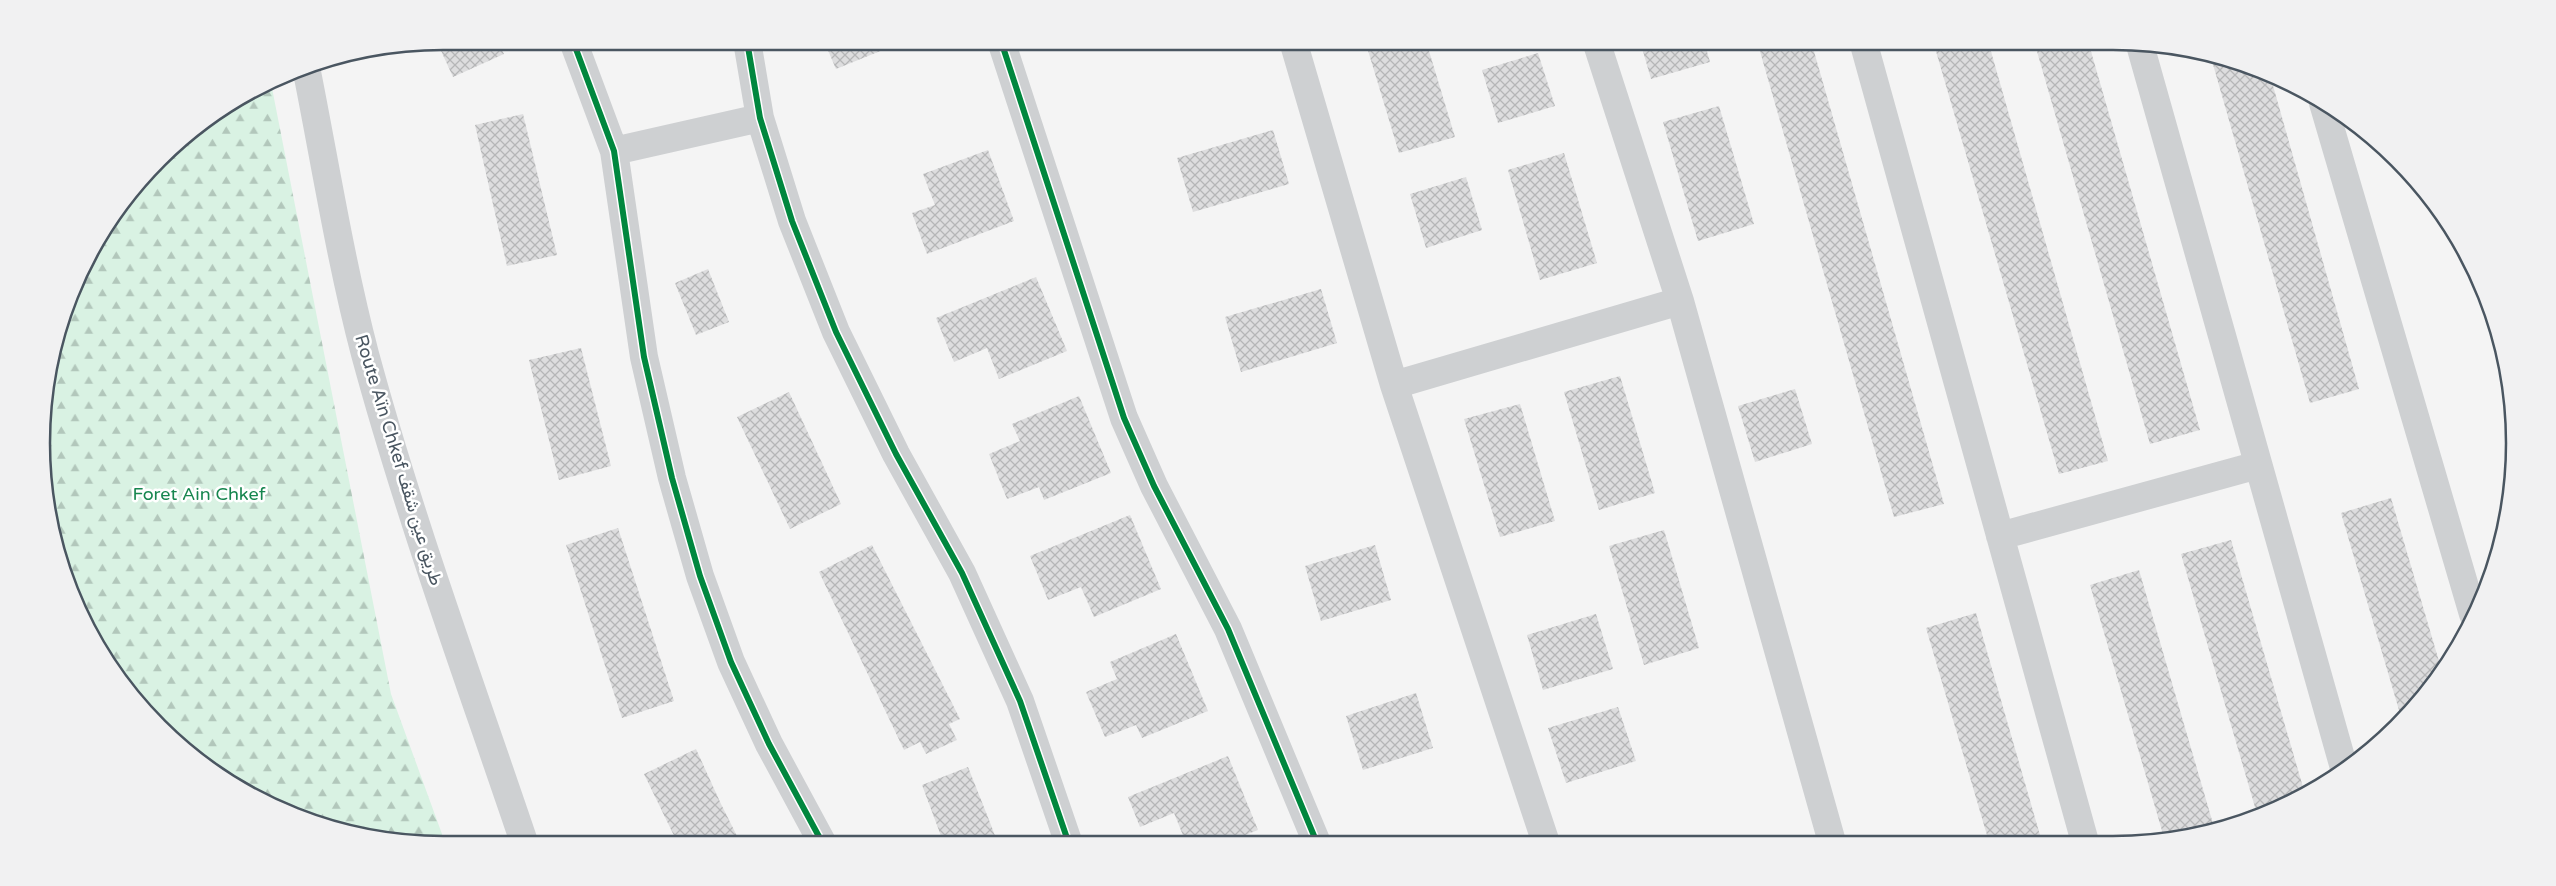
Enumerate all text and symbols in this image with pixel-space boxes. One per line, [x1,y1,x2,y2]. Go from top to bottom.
street label: Route Aïn Chkef طريق عين شقف [350,332,448,588]
park label: Foret Ain Chkef [132,483,266,505]

